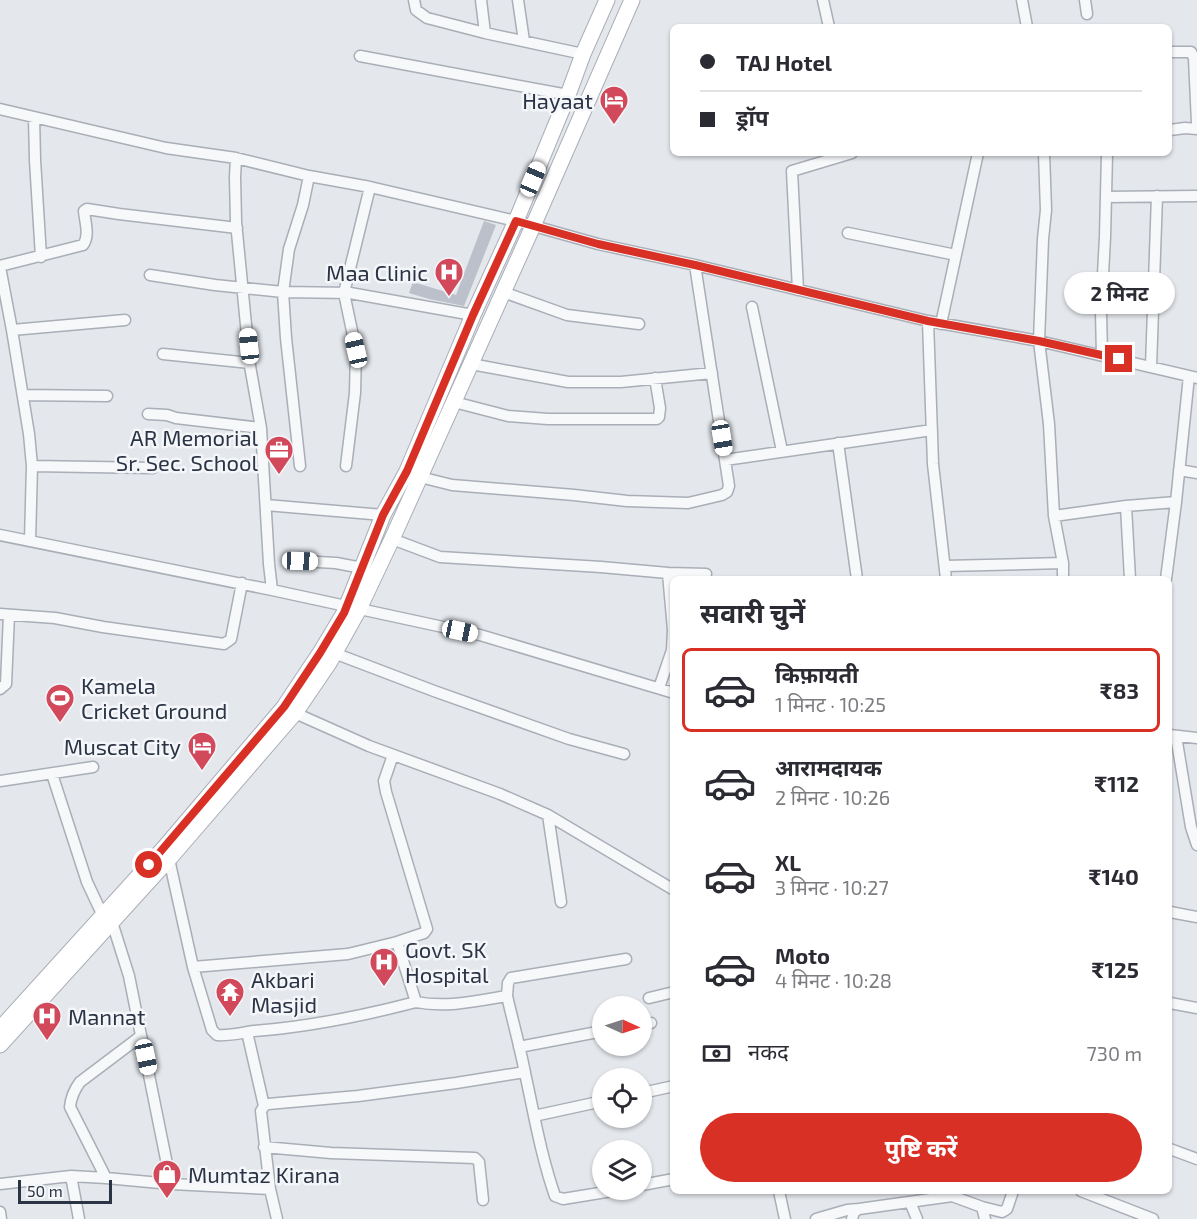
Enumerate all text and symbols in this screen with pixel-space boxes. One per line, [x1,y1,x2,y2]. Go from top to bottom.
text: TAJ Hotel [736,49,832,75]
hotel icon: Hayaat [598,84,630,126]
place label: Hayaat [522,87,593,113]
text: ड्रॉप [736,104,769,130]
car [518,159,548,199]
hospital icon: Maa Clinic [433,256,465,298]
place label: Maa Clinic [326,259,428,285]
callout: 2 मिनट [1064,272,1174,314]
text: 2 मिनट [1091,281,1148,305]
car [238,327,260,365]
car [343,330,369,370]
route end [1105,345,1132,372]
car [710,419,734,457]
place label: AR Memorial Sr. Sec. School [116,424,258,475]
office icon: AR Memorial Sr. Sec. School [263,434,295,476]
car [282,551,318,571]
text: सवारी चुनें [700,596,805,628]
car [441,618,479,644]
text: किफ़ायती [775,661,859,687]
icon: car [703,663,757,717]
place label: Kamela Cricket Ground [81,672,227,723]
text: ₹83 [1100,677,1139,703]
sports icon: Kamela Cricket Ground [44,682,76,724]
text: 1 मिनट · 10:25 [775,692,886,716]
hotel icon: Muscat City [186,730,218,772]
place label: Muscat City [64,733,181,759]
text: आरामदायक [775,754,882,780]
icon: car [703,756,757,810]
text: ₹112 [1094,770,1139,796]
text: 2 मिनट · 10:26 [775,785,890,809]
icon: car [703,849,757,903]
text: XL [775,849,801,875]
route start [135,851,162,878]
text: ₹140 [1089,863,1139,889]
text: 3 मिनट · 10:27 [775,875,889,899]
place label: Govt. SK Hospital [405,936,489,987]
icon: car [703,942,757,996]
text: Moto [775,942,830,968]
hospital icon: Govt. SK Hospital [368,946,400,988]
text: ₹125 [1092,956,1139,982]
place label: Akbari Masjid [251,966,317,1018]
text: 4 मिनट · 10:28 [775,968,892,992]
temple icon: Akbari Masjid [214,976,246,1018]
north arrow [592,996,652,1056]
map controls [592,996,652,1200]
hospital icon: Mannat [31,1000,63,1042]
place label: Mannat [68,1003,145,1029]
icon: cash [700,1037,733,1070]
car [133,1038,159,1076]
text: नकद [748,1038,789,1064]
text: 730 m [1087,1041,1142,1065]
button: locate [592,1068,652,1128]
button: पुष्टि करें [700,1113,1142,1182]
button: layers [592,1140,652,1200]
shop icon: Mumtaz Kirana [151,1158,183,1200]
place label: Mumtaz Kirana [188,1161,340,1187]
scale bar [18,1177,112,1204]
text: 50 m [27,1181,63,1200]

